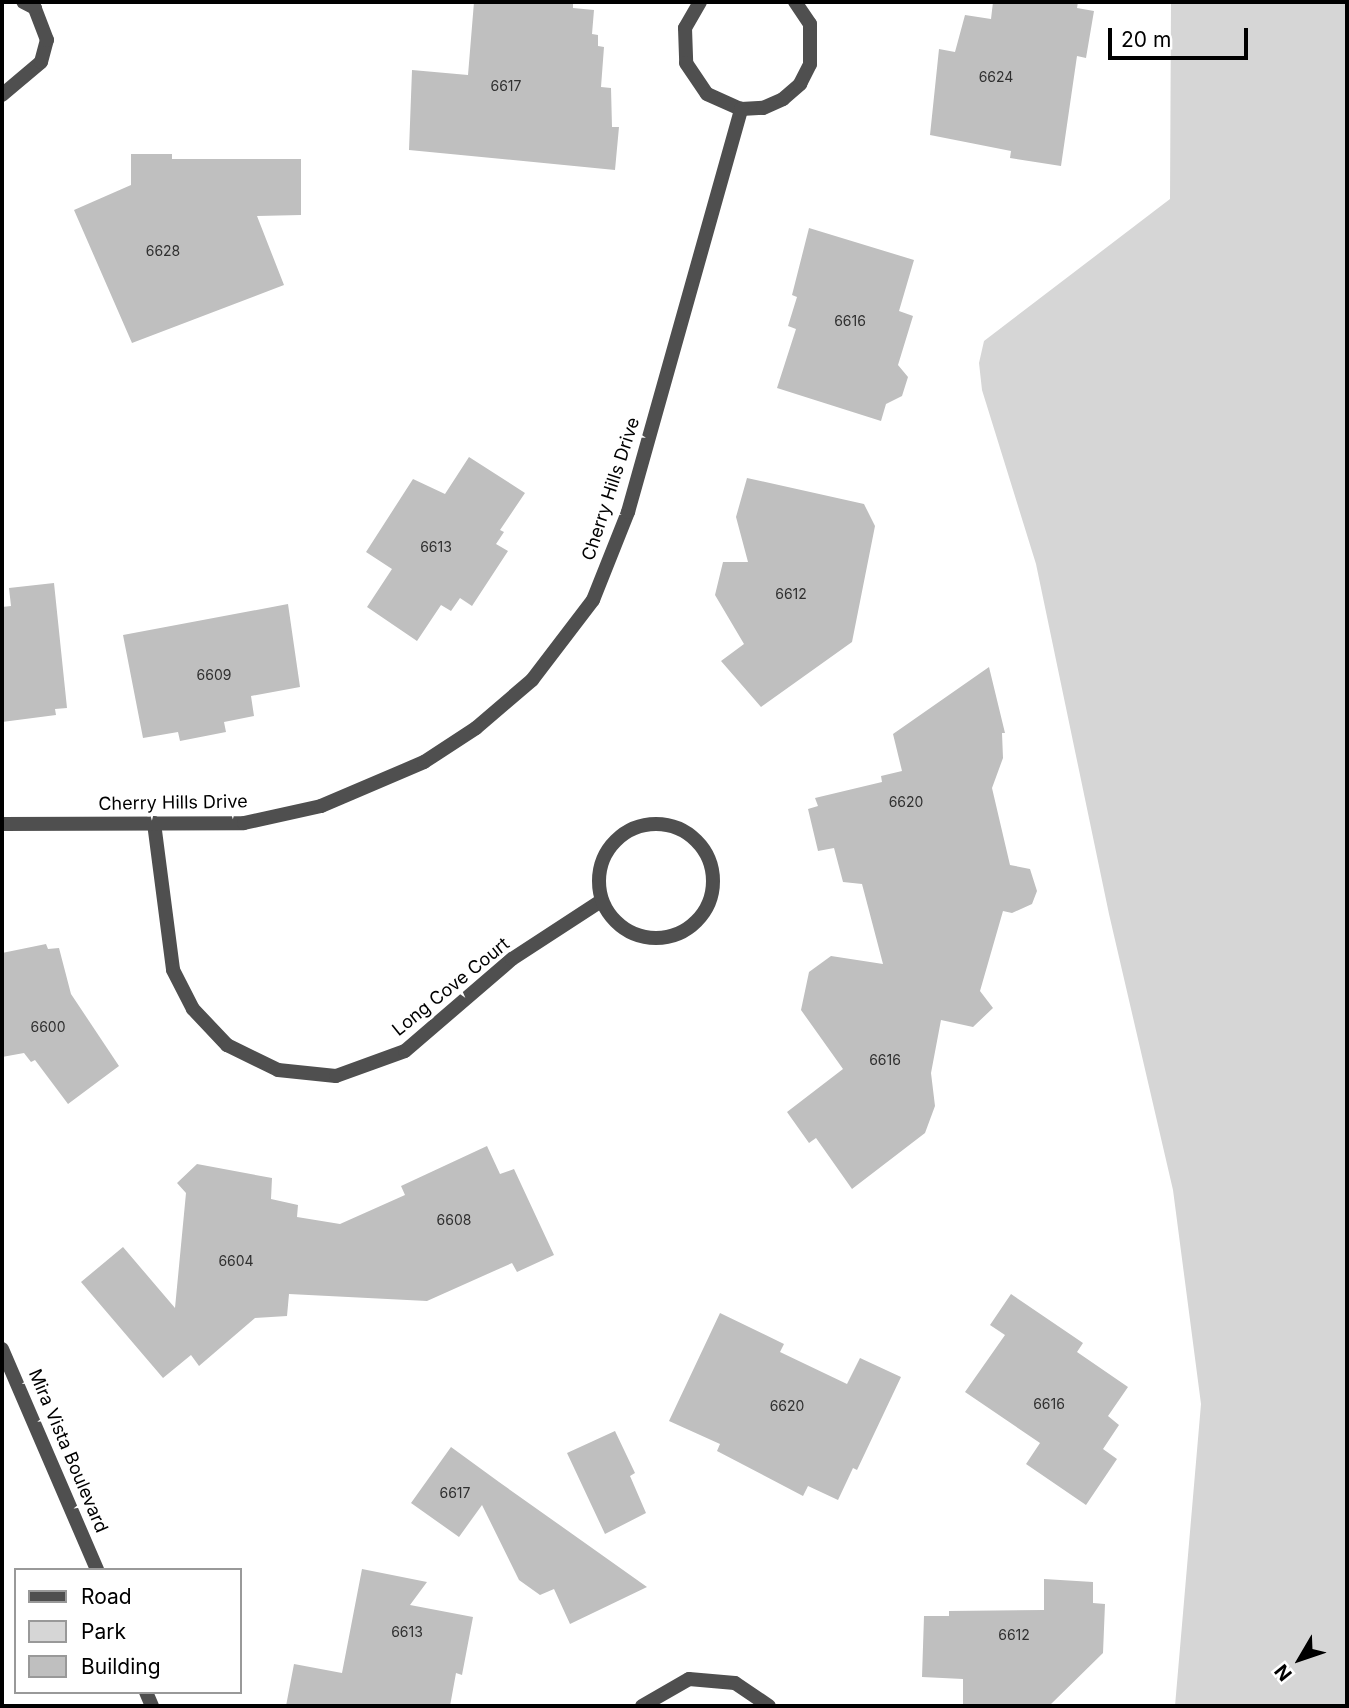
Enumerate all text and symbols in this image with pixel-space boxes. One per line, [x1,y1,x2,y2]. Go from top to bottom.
scale bar [1111,14,1251,58]
text: 20 m [1121,27,1171,52]
house number: 6624 [979,69,1013,85]
house number: 6617 [491,78,521,94]
house number: 6628 [146,243,180,259]
house number: 6616 [834,313,866,329]
street label: Cherry Hills Drive [578,415,644,563]
house number: 6613 [420,539,452,555]
house number: 6612 [775,586,807,602]
house number: 6609 [197,667,231,683]
street label: Cherry Hills Drive [98,791,248,815]
house number: 6620 [889,794,923,810]
street label: Long Cove Court [388,933,514,1041]
house number: 6600 [30,1019,66,1035]
house number: 6616 [869,1052,901,1068]
house number: 6608 [437,1212,471,1228]
house number: 6604 [218,1253,254,1269]
street label: Mira Vista Boulevard [24,1366,112,1536]
house number: 6616 [1033,1396,1065,1412]
house number: 6620 [770,1398,804,1414]
house number: 6617 [440,1485,470,1501]
legend [14,1568,242,1694]
text: Road [81,1584,132,1609]
text: Park [81,1619,126,1644]
house number: 6613 [391,1624,423,1640]
north arrow [1265,1624,1335,1694]
house number: 6612 [998,1627,1030,1643]
text: Building [81,1654,161,1679]
text: N [1270,1660,1297,1685]

